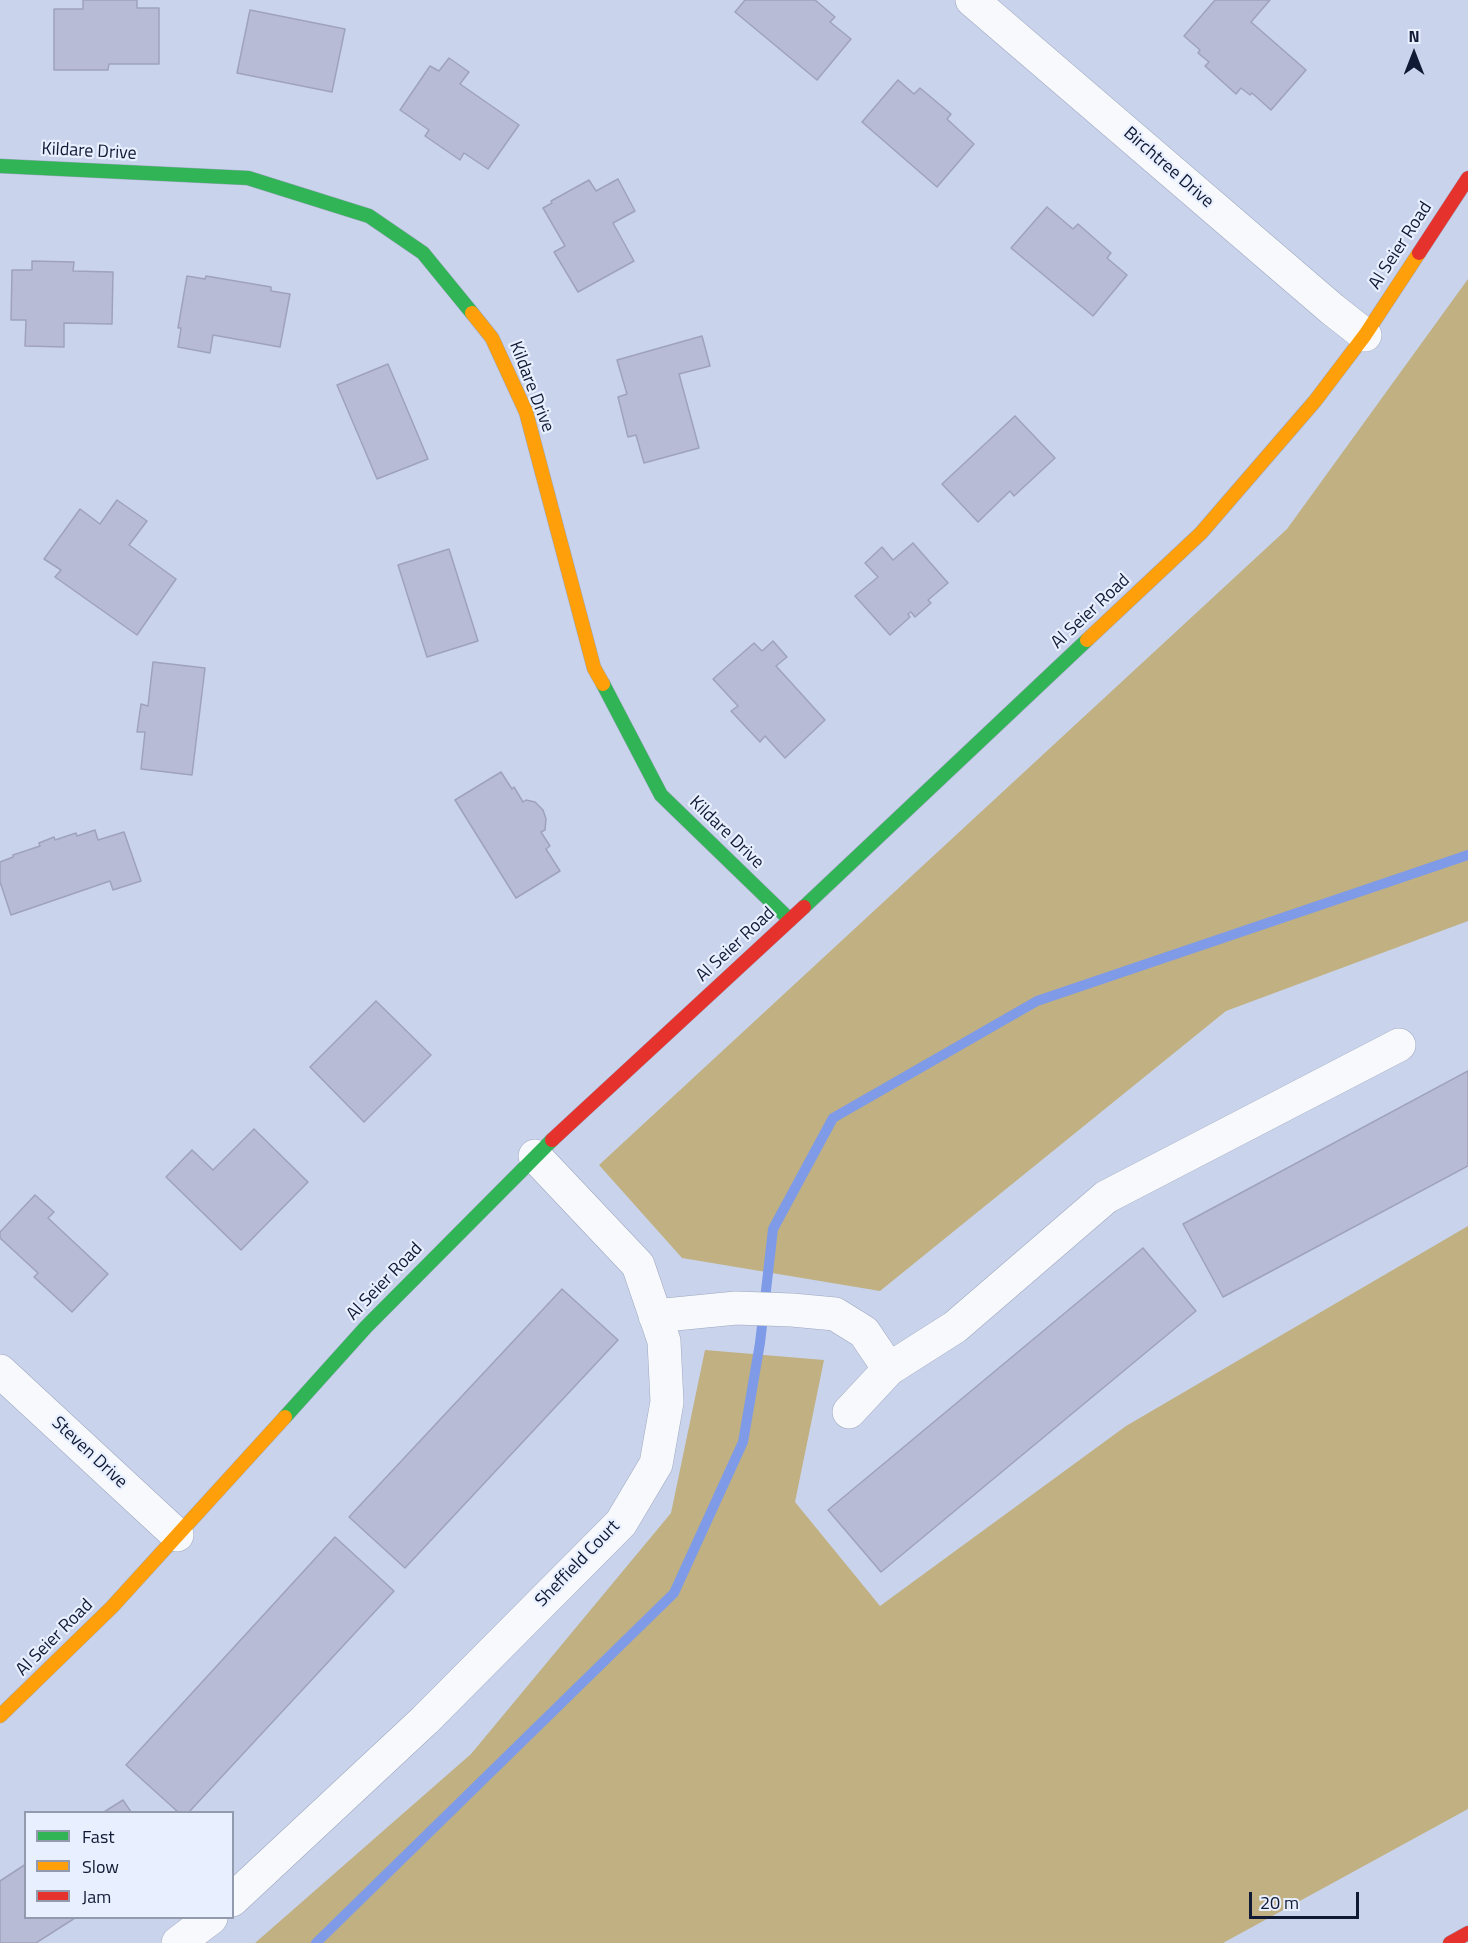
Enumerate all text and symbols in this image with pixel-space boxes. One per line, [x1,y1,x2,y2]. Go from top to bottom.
north arrow [1384,24,1444,84]
text: N [1408,24,1420,48]
street label: Birchtree Drive [1118,123,1218,213]
street label: Kildare Drive [41,139,137,165]
street label: Al Seier Road [1365,198,1437,294]
street label: Kildare Drive [504,339,558,435]
street label: Al Seier Road [1047,570,1135,654]
street label: Kildare Drive [684,792,768,874]
street label: Al Seier Road [692,903,780,987]
street label: Al Seier Road [343,1239,427,1325]
street label: Steven Drive [47,1413,131,1493]
street label: Sheffield Court [531,1516,625,1612]
street label: Al Seier Road [12,1595,98,1681]
legend [24,1811,234,1919]
text: Fast [82,1823,115,1850]
text: Slow [82,1853,119,1880]
scale bar [1252,1880,1362,1918]
text: Jam [82,1883,111,1910]
text: 20 m [1260,1889,1299,1916]

